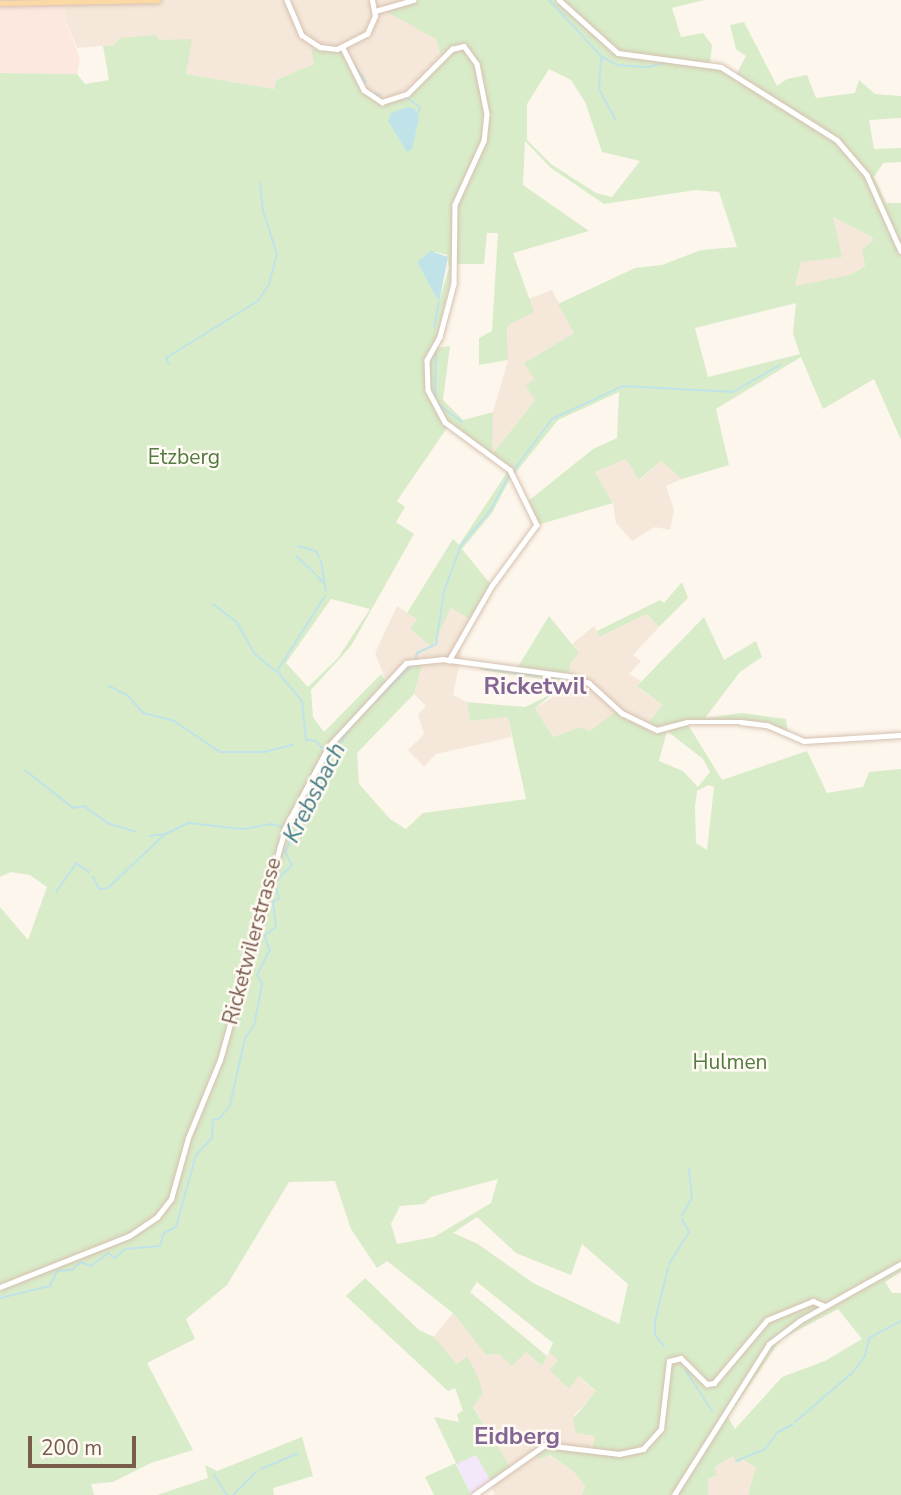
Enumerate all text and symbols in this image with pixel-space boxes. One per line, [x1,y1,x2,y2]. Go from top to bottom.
park label: Etzberg [148,444,220,470]
district label: Ricketwil [483,673,587,701]
water label: Krebsbach [278,738,352,848]
street label: Ricketwilerstrasse [218,855,286,1027]
park label: Hulmen [692,1049,768,1075]
scale bar [32,1422,140,1466]
district label: Eidberg [474,1423,560,1451]
text: 200 m [41,1434,102,1462]

